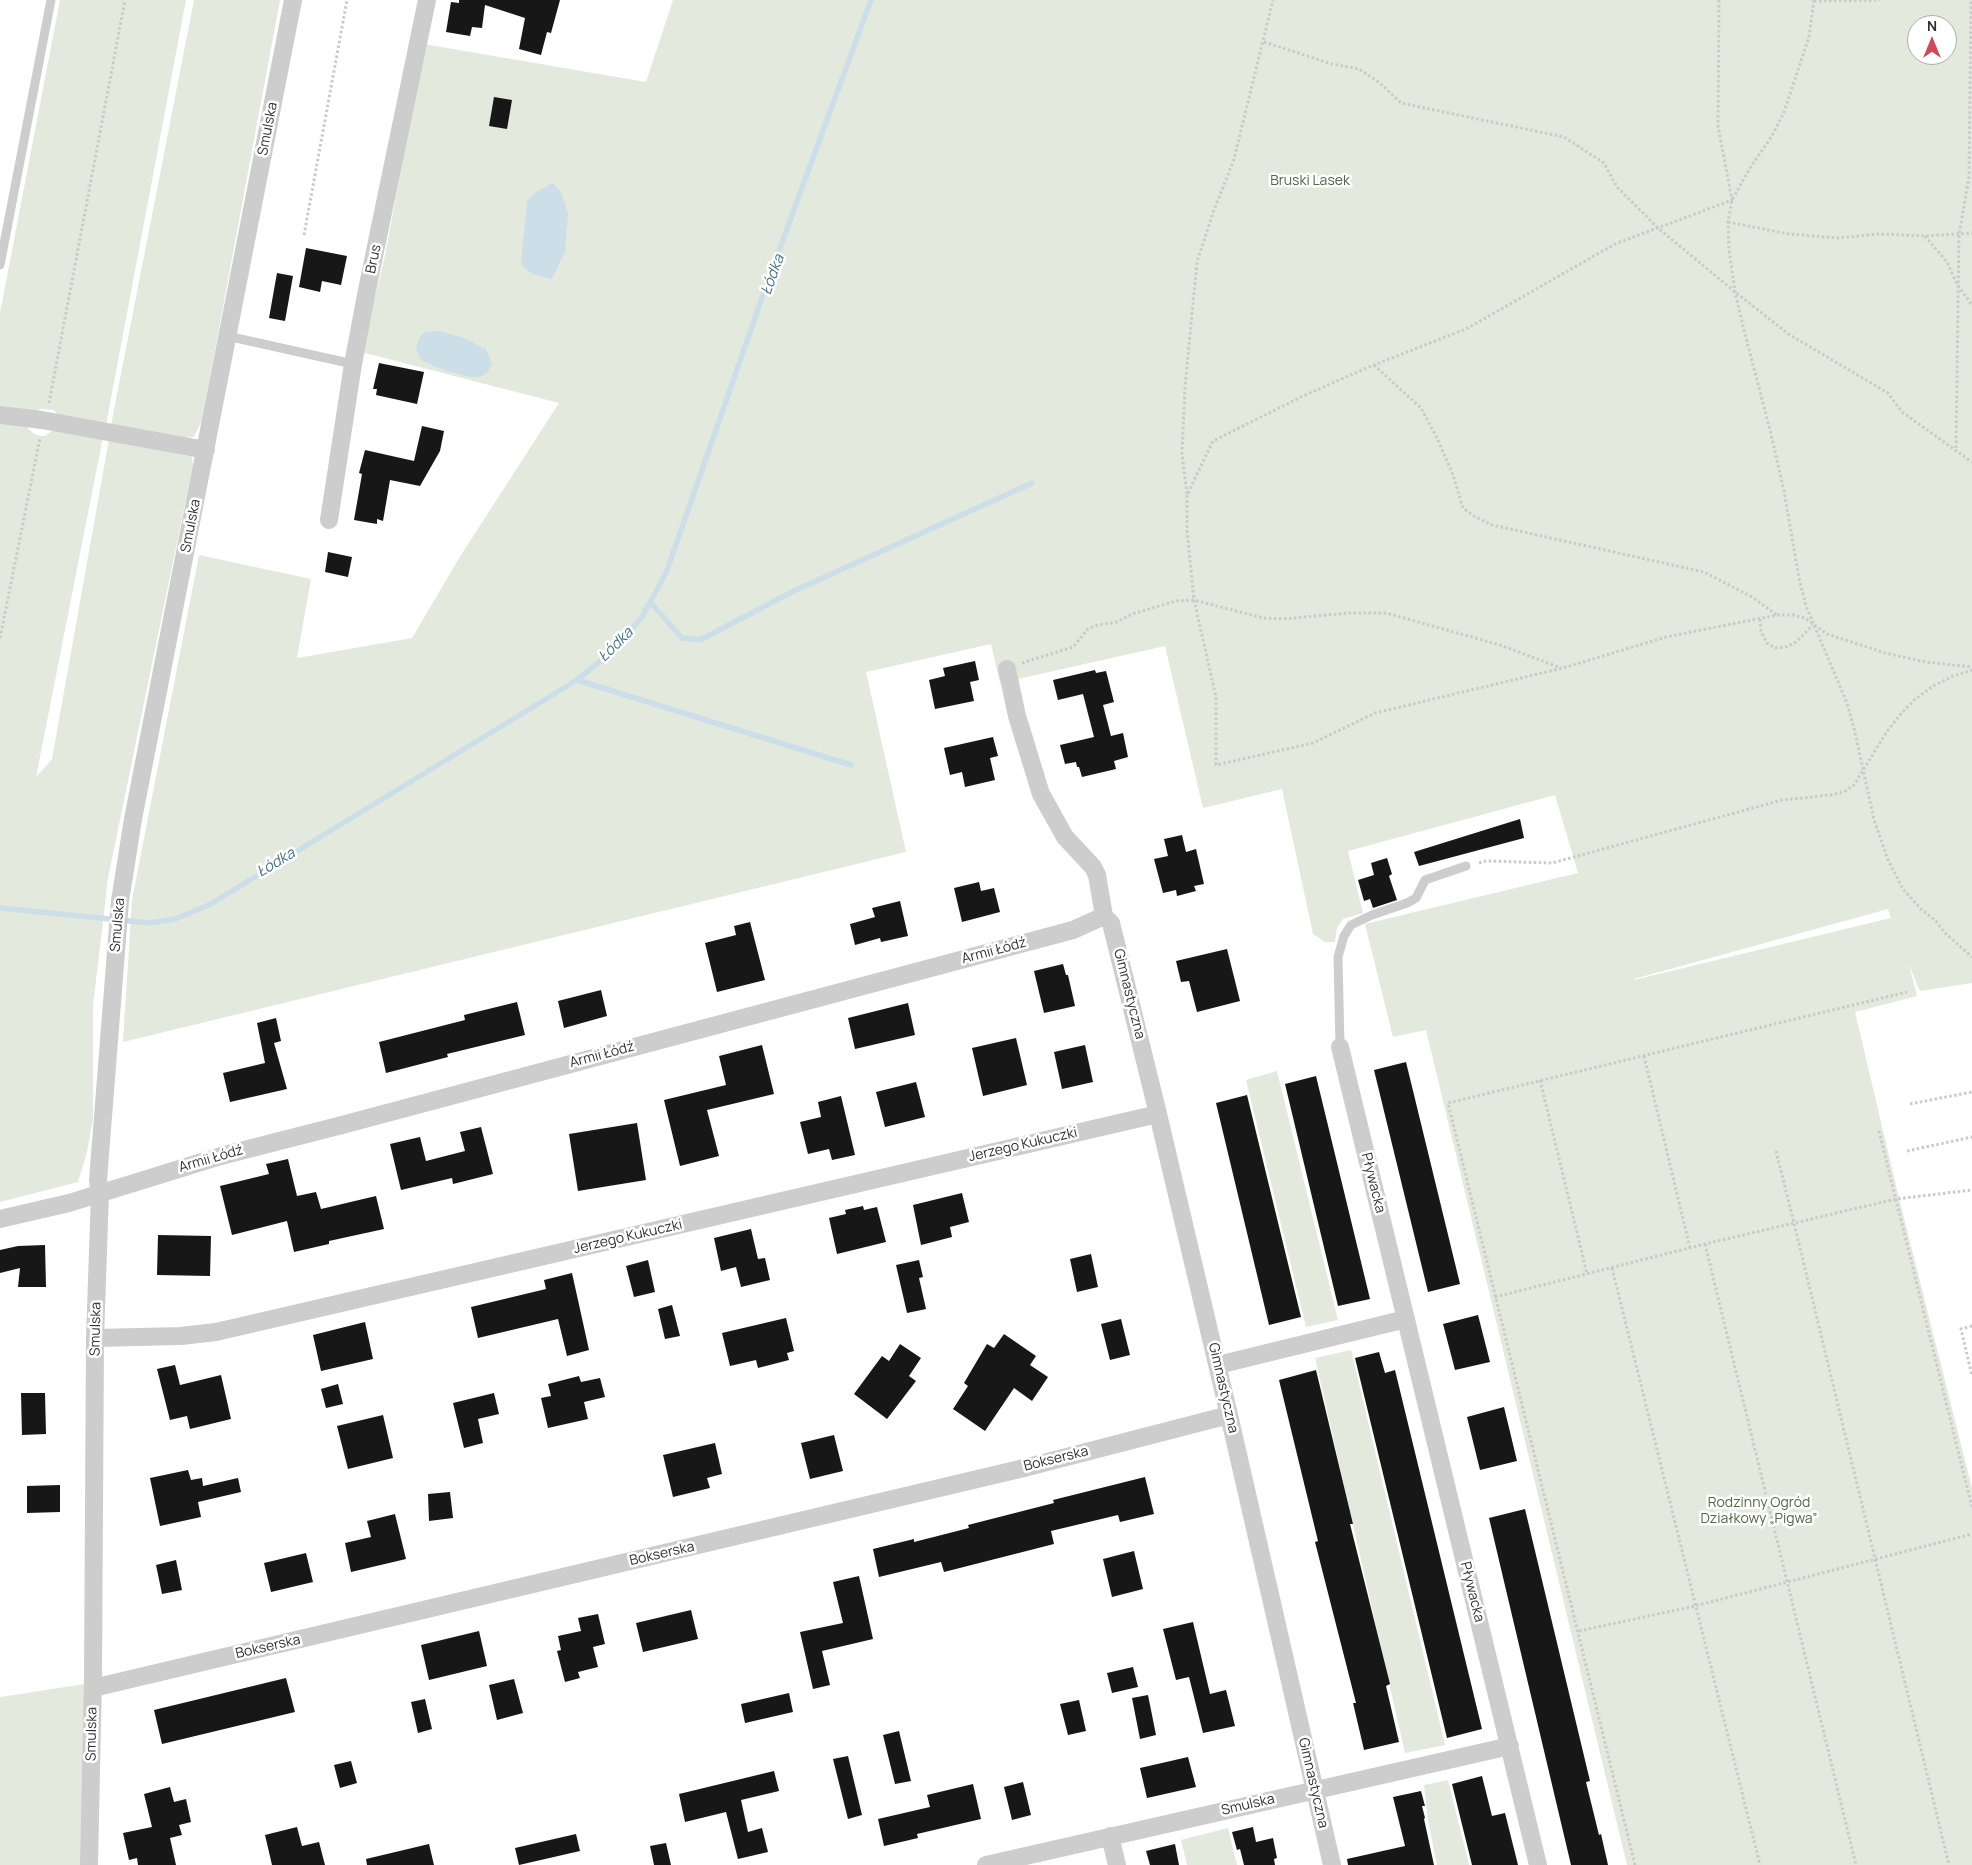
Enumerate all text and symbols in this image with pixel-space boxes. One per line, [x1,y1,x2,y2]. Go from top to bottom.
north arrow [1907,15,1957,65]
text: N [1927,16,1937,35]
street label: Smulska [255,101,281,157]
park label: Bruski Lasek [1270,173,1350,189]
street label: Brus [363,243,385,275]
water label: Łódka [757,253,789,297]
street label: Smulska [178,498,204,554]
water label: Łódka [595,624,637,666]
water label: Łódka [254,845,298,881]
street label: Smulska [107,897,129,953]
street label: Armii Łódź [960,934,1028,968]
street label: Gimnastyczna [1110,947,1148,1041]
street label: Armii Łódź [568,1038,636,1072]
street label: Jerzego Kukuczki [967,1124,1079,1166]
street label: Armii Łódź [177,1142,245,1176]
street label: Pływacka [1357,1151,1389,1215]
street label: Jerzego Kukuczki [572,1216,684,1258]
street label: Smulska [87,1302,105,1356]
street label: Gimnastyczna [1204,1341,1242,1435]
street label: Bokserska [1022,1443,1090,1475]
park label: Rodzinny Ogród Działkowy „Pigwa” [1700,1495,1818,1528]
street label: Bokserska [628,1538,696,1570]
street label: Pływacka [1456,1560,1488,1624]
street label: Bokserska [234,1631,302,1663]
street label: Smulska [83,1707,101,1761]
street label: Gimnastyczna [1294,1736,1332,1830]
street label: Smulska [1220,1791,1276,1819]

